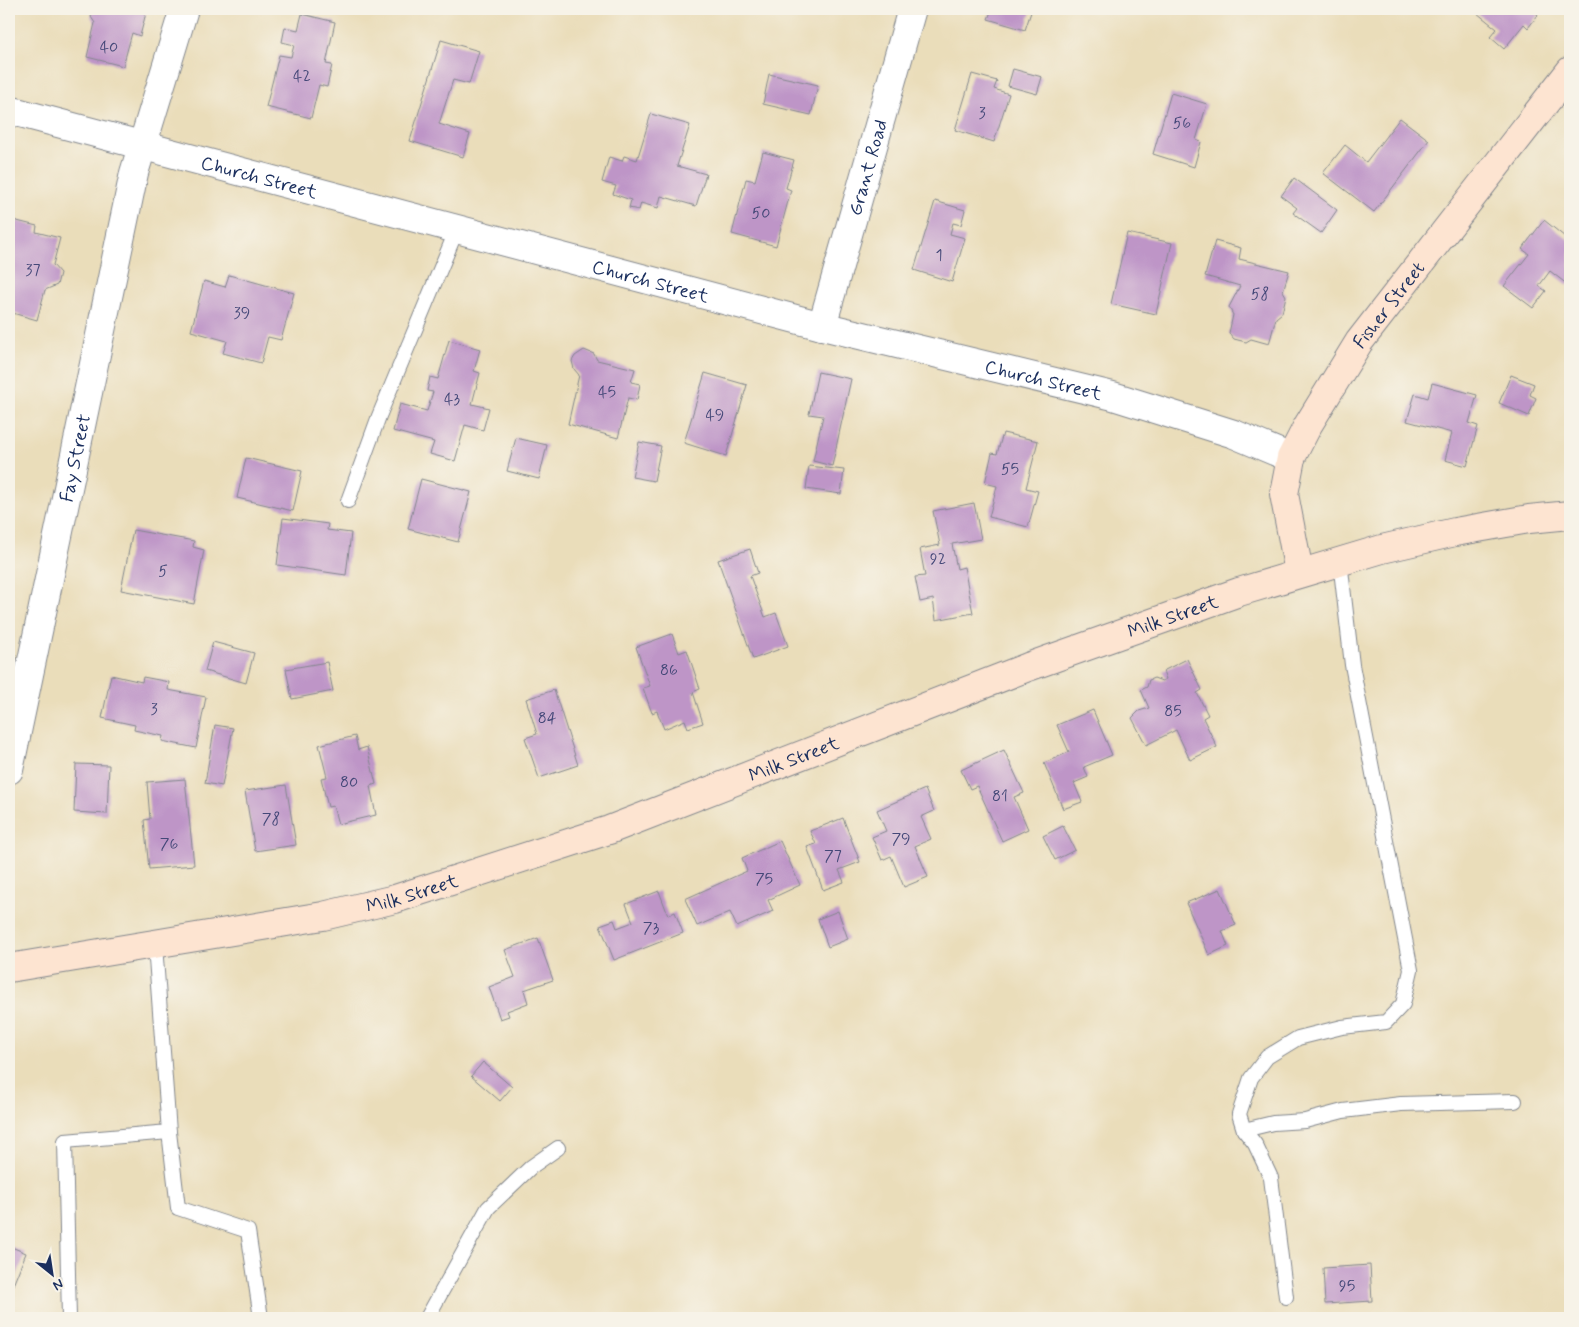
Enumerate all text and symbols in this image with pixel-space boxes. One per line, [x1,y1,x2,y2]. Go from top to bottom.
house number: 40 [100,37,118,58]
house number: 42 [293,66,311,87]
house number: 3 [978,103,986,124]
house number: 56 [1173,113,1191,134]
street label: Grant Road [843,117,894,219]
street label: Church Street [198,151,320,205]
house number: 50 [752,203,770,224]
house number: 1 [935,245,943,266]
street label: Church Street [589,255,711,309]
street label: Fisher Street [1348,257,1431,354]
house number: 37 [25,260,41,281]
house number: 58 [1251,284,1269,305]
house number: 39 [234,303,250,324]
street label: Church Street [982,355,1104,407]
house number: 45 [598,382,616,403]
house number: 43 [444,389,460,410]
house number: 49 [706,405,724,426]
street label: Fay Street [54,412,97,504]
house number: 55 [1001,459,1019,480]
house number: 92 [930,549,946,570]
house number: 5 [158,561,168,582]
street label: Milk Street [1124,589,1222,645]
house number: 86 [660,660,678,681]
house number: 3 [150,699,158,720]
house number: 85 [1164,701,1182,722]
house number: 84 [538,708,557,729]
street label: Milk Street [745,731,843,788]
house number: 80 [340,772,358,793]
house number: 81 [992,786,1008,807]
house number: 78 [262,809,280,830]
house number: 79 [891,829,911,850]
house number: 76 [160,834,178,855]
house number: 77 [824,846,842,867]
street label: Milk Street [364,869,461,919]
house number: 75 [755,869,773,890]
house number: 73 [643,918,659,939]
north arrow [28,1250,78,1300]
text: N [49,1274,67,1295]
house number: 95 [1339,1276,1355,1297]

